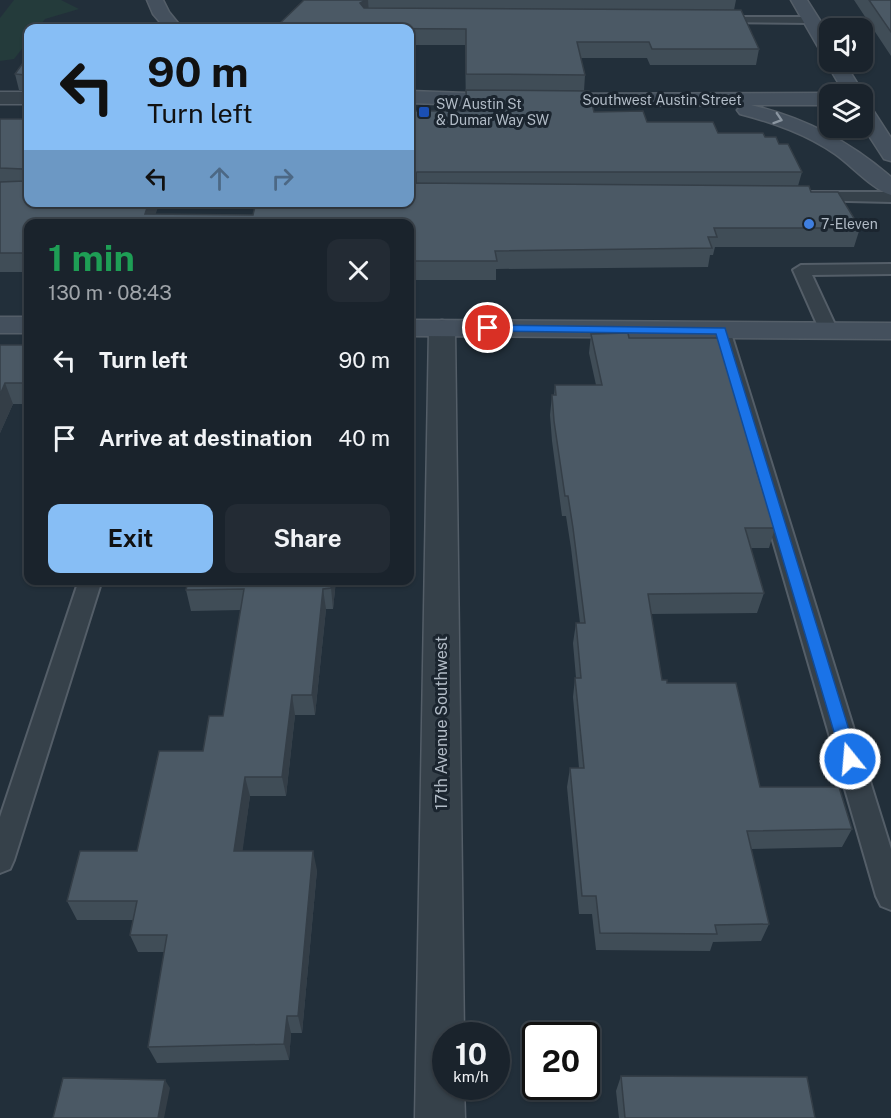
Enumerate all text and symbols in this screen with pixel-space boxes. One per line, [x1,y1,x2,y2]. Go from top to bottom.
map controls [819,18,873,138]
button: sound [819,18,873,72]
text: 90 m [147,47,249,96]
icon: left [48,48,126,126]
button: layers [819,84,873,138]
street label: Southwest Austin Street [582,92,742,108]
place label: SW Austin St & Dumar Way SW [436,96,550,128]
text: Turn left [147,97,253,129]
marker: SW Austin St & Dumar Way SW [417,105,431,119]
one-way arrow [772,112,783,124]
icon: left [140,162,173,195]
icon: ahead [203,162,236,195]
icon: right [266,162,299,195]
place label: 7-Eleven [821,216,878,232]
marker: 7-Eleven [802,217,816,231]
text: 1 min [48,237,135,279]
button: close [327,239,390,302]
text: 130 m · 08:43 [48,281,172,305]
pin [462,302,513,353]
icon: arrive [471,311,504,344]
icon: left [48,344,81,377]
text: Turn left [99,347,188,373]
text: 90 m [339,347,390,373]
icon: arrive [48,422,81,455]
text: Arrive at destination [99,425,312,451]
text: 40 m [338,425,390,451]
button: Exit [48,504,213,573]
button: Share [225,504,390,573]
street label: 17th Avenue Southwest [432,636,451,810]
position arrow [818,727,882,791]
speed limit sign: 20 [522,1022,600,1100]
text: 10 [455,1036,487,1072]
text: km/h [453,1068,489,1085]

